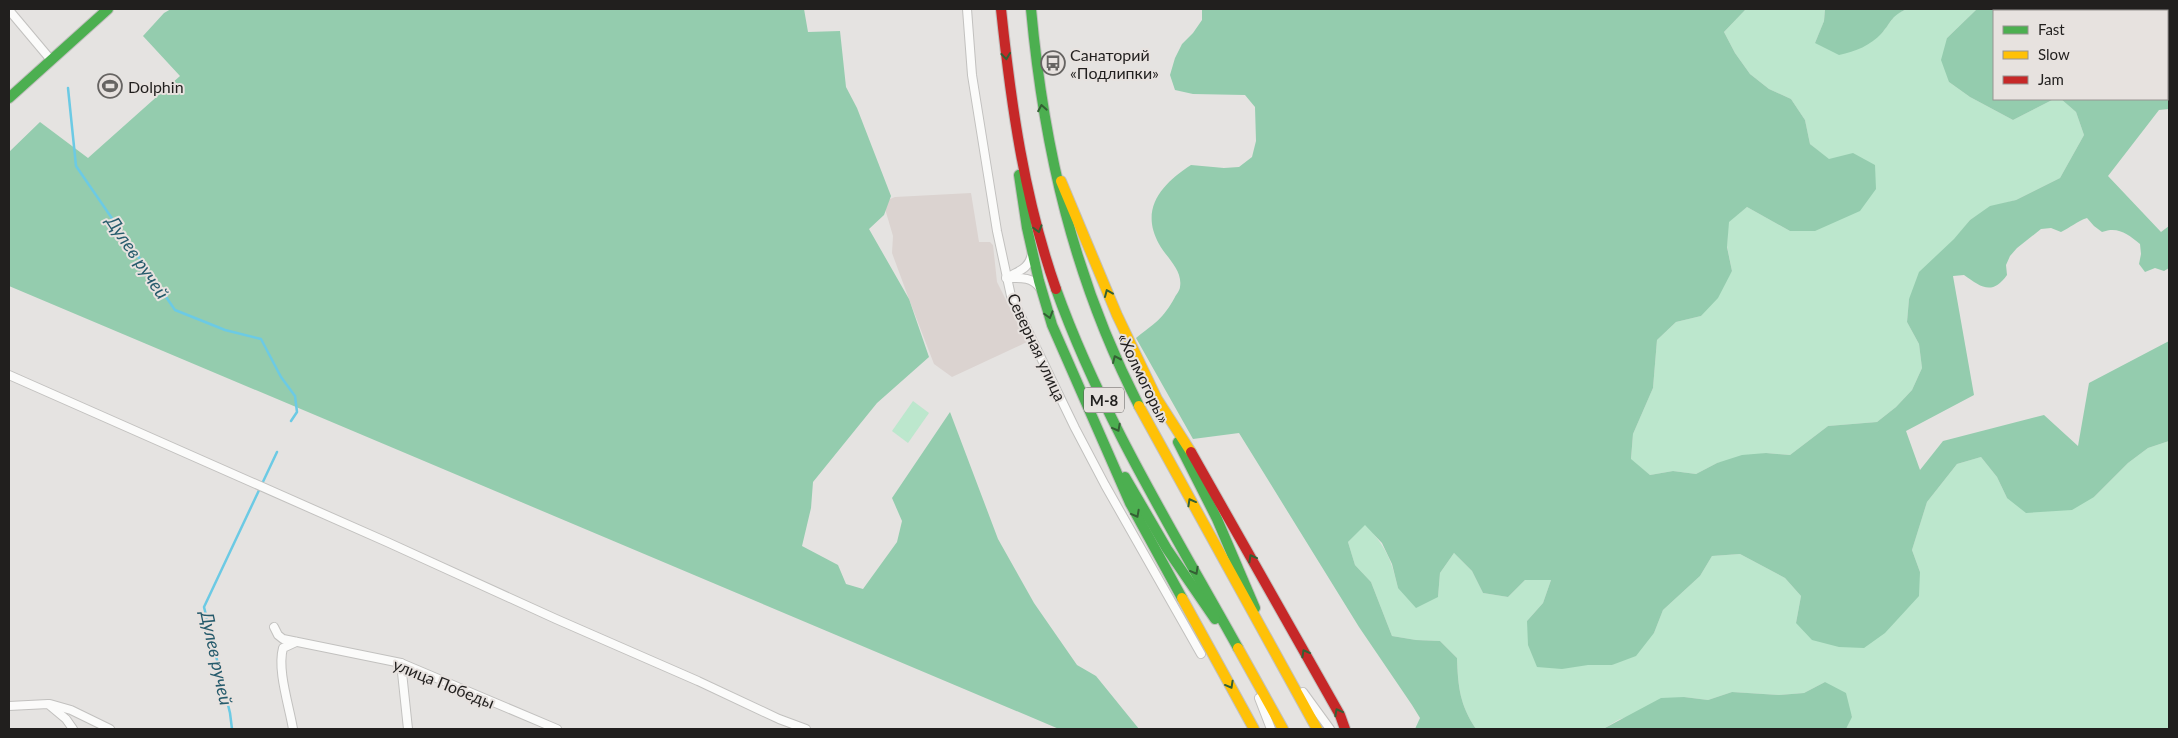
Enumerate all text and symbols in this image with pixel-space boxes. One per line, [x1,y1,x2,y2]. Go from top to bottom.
legend [1993,10,2168,100]
text: Fast [2038,20,2065,38]
place label: Санаторий «Подлипки» [1070,45,1159,82]
text: Slow [2038,45,2070,63]
bus stop icon: Санаторий «Подлипки» [1040,50,1066,76]
one-way arrow [1000,52,1011,60]
text: Jam [2038,70,2064,88]
sports icon: Dolphin [97,73,123,99]
place label: Dolphin [128,77,184,96]
one-way arrow [1037,104,1047,112]
water label: Дулев ручей [102,210,174,303]
one-way arrow [1032,224,1042,233]
one-way arrow [1103,289,1114,298]
street label: Северная улица [1004,290,1070,404]
one-way arrow [1044,311,1054,319]
street label: «Холмогоры» [1114,330,1174,426]
one-way arrow [1112,355,1122,364]
road number: М-8 [1084,388,1124,412]
one-way arrow [1111,423,1121,432]
one-way arrow [1188,499,1198,508]
one-way arrow [1130,509,1140,518]
one-way arrow [1249,554,1259,563]
one-way arrow [1189,566,1199,575]
water label: Дулев ручей [196,608,238,707]
one-way arrow [1302,649,1312,658]
street label: улица Победы [391,654,497,712]
one-way arrow [1223,680,1233,689]
one-way arrow [1334,708,1344,717]

